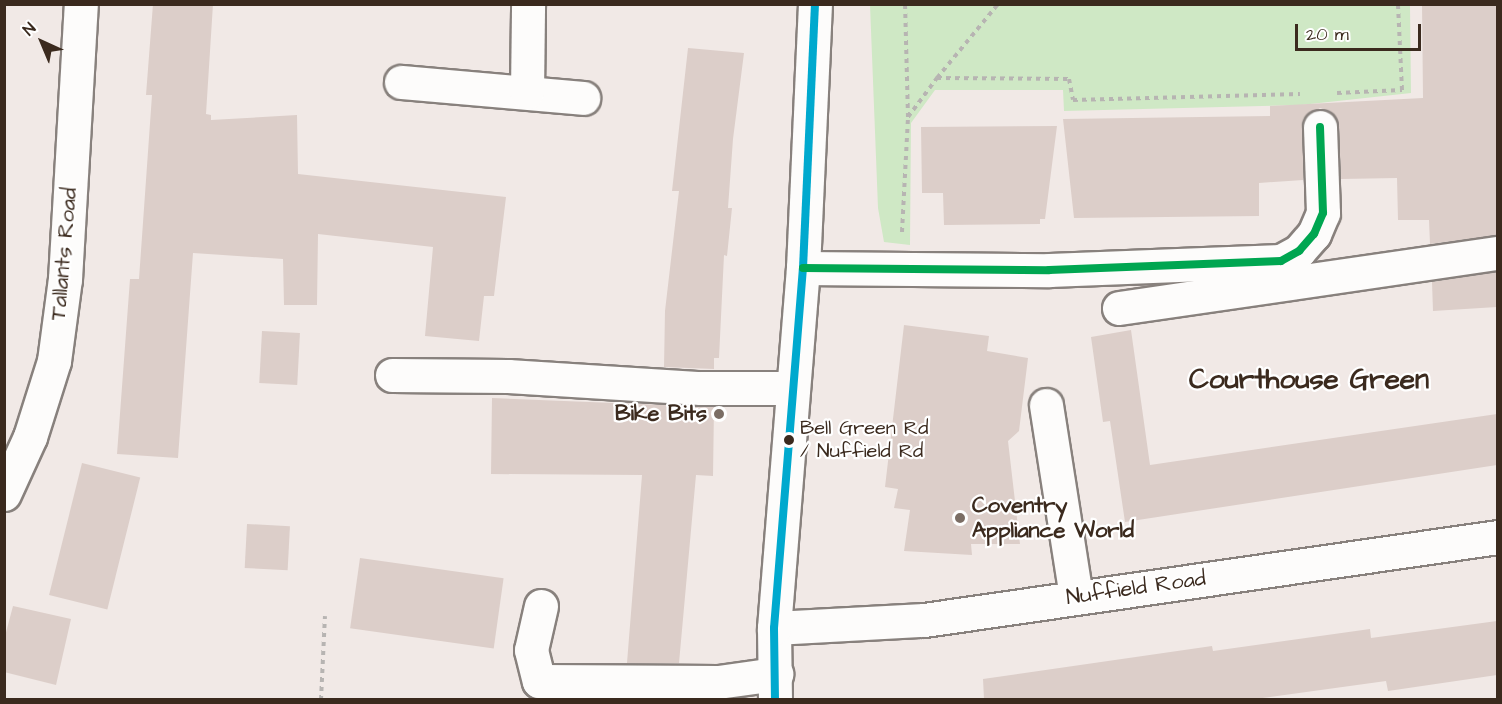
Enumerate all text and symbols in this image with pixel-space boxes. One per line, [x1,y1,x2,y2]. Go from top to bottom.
north arrow [12,12,72,72]
scale bar [1298,12,1424,50]
text: N [18,18,41,40]
text: 20 m [1306,22,1349,47]
street label: Tallants Road [45,186,83,322]
district label: Courthouse Green [1189,363,1429,397]
place label: Bike Bits [615,401,707,427]
marker: Bike Bits [712,407,726,421]
place label: Bell Green Rd / Nuffield Rd [800,416,928,463]
marker: Bell Green Rd / Nuffield Rd [783,434,795,446]
place label: Coventry Appliance World [972,492,1134,544]
marker: Coventry Appliance World [953,511,967,525]
street label: Nuffield Road [1065,565,1207,611]

